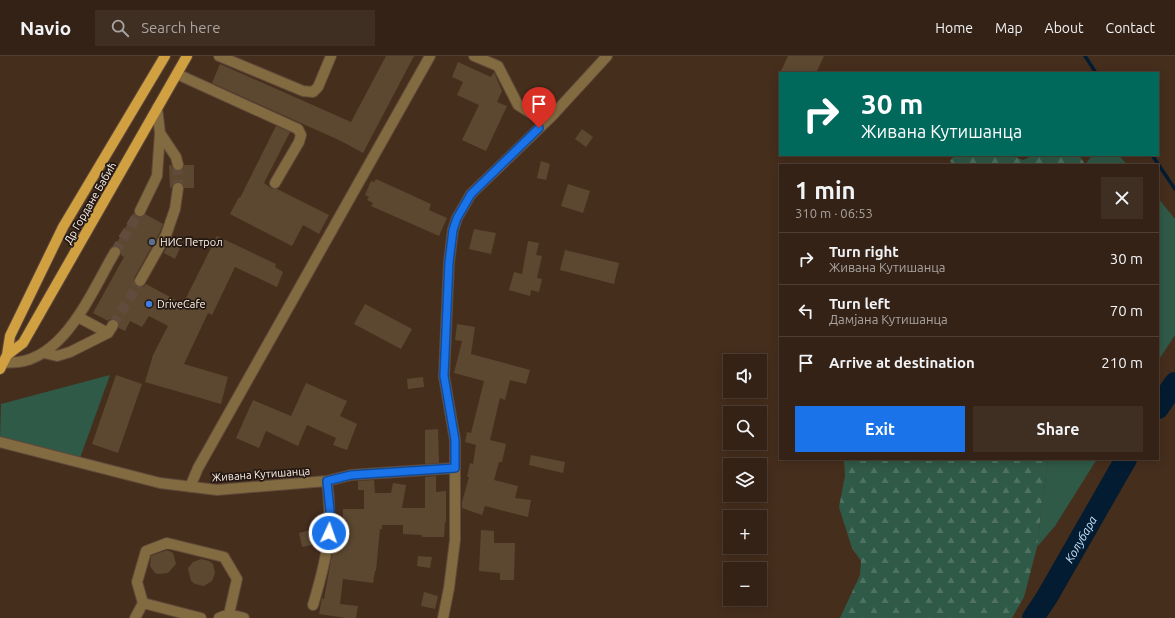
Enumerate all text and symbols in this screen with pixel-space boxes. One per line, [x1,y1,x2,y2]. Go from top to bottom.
search box [95,10,375,46]
text: Navio [20,17,71,39]
icon: search [109,17,131,39]
text: Search here [141,19,220,36]
text: Home [935,20,973,36]
text: Map [995,20,1023,36]
text: About [1045,20,1084,36]
text: Contact [1106,20,1155,36]
pin [522,87,556,128]
icon: right [795,88,847,140]
text: 30 m [861,88,923,119]
icon: arrive [528,93,550,115]
text: Живана Кутишанца [861,121,1022,141]
street label: Др Гордане Бабић [62,160,118,246]
text: 1 min [795,177,856,204]
button: close [1101,177,1143,219]
text: 310 m · 06:53 [795,206,873,220]
place label: НИС Петрол [160,236,223,248]
marker: НИС Петрол [147,237,157,247]
text: Turn right [829,243,899,260]
icon: right [795,248,817,270]
text: 30 m [1110,250,1143,267]
text: Живана Кутишанца [829,260,946,274]
text: Turn left [829,295,890,312]
place label: DriveCafe [157,298,206,310]
marker: DriveCafe [144,299,154,309]
icon: left [795,300,817,322]
text: 70 m [1110,302,1143,319]
text: Дамјана Кутишанца [829,312,948,326]
icon: arrive [795,352,817,374]
map controls [723,354,767,606]
button: sound [723,354,767,398]
text: Arrive at destination [829,354,975,371]
text: 210 m [1101,354,1143,371]
button: search [723,406,767,450]
button: Exit [795,406,965,452]
button: Share [973,406,1143,452]
button: layers [723,458,767,502]
street label: Живана Кутишанца [211,465,311,483]
button: + [723,510,767,554]
position arrow [308,512,350,554]
water label: Колубара [1062,513,1099,565]
button: − [723,562,767,606]

